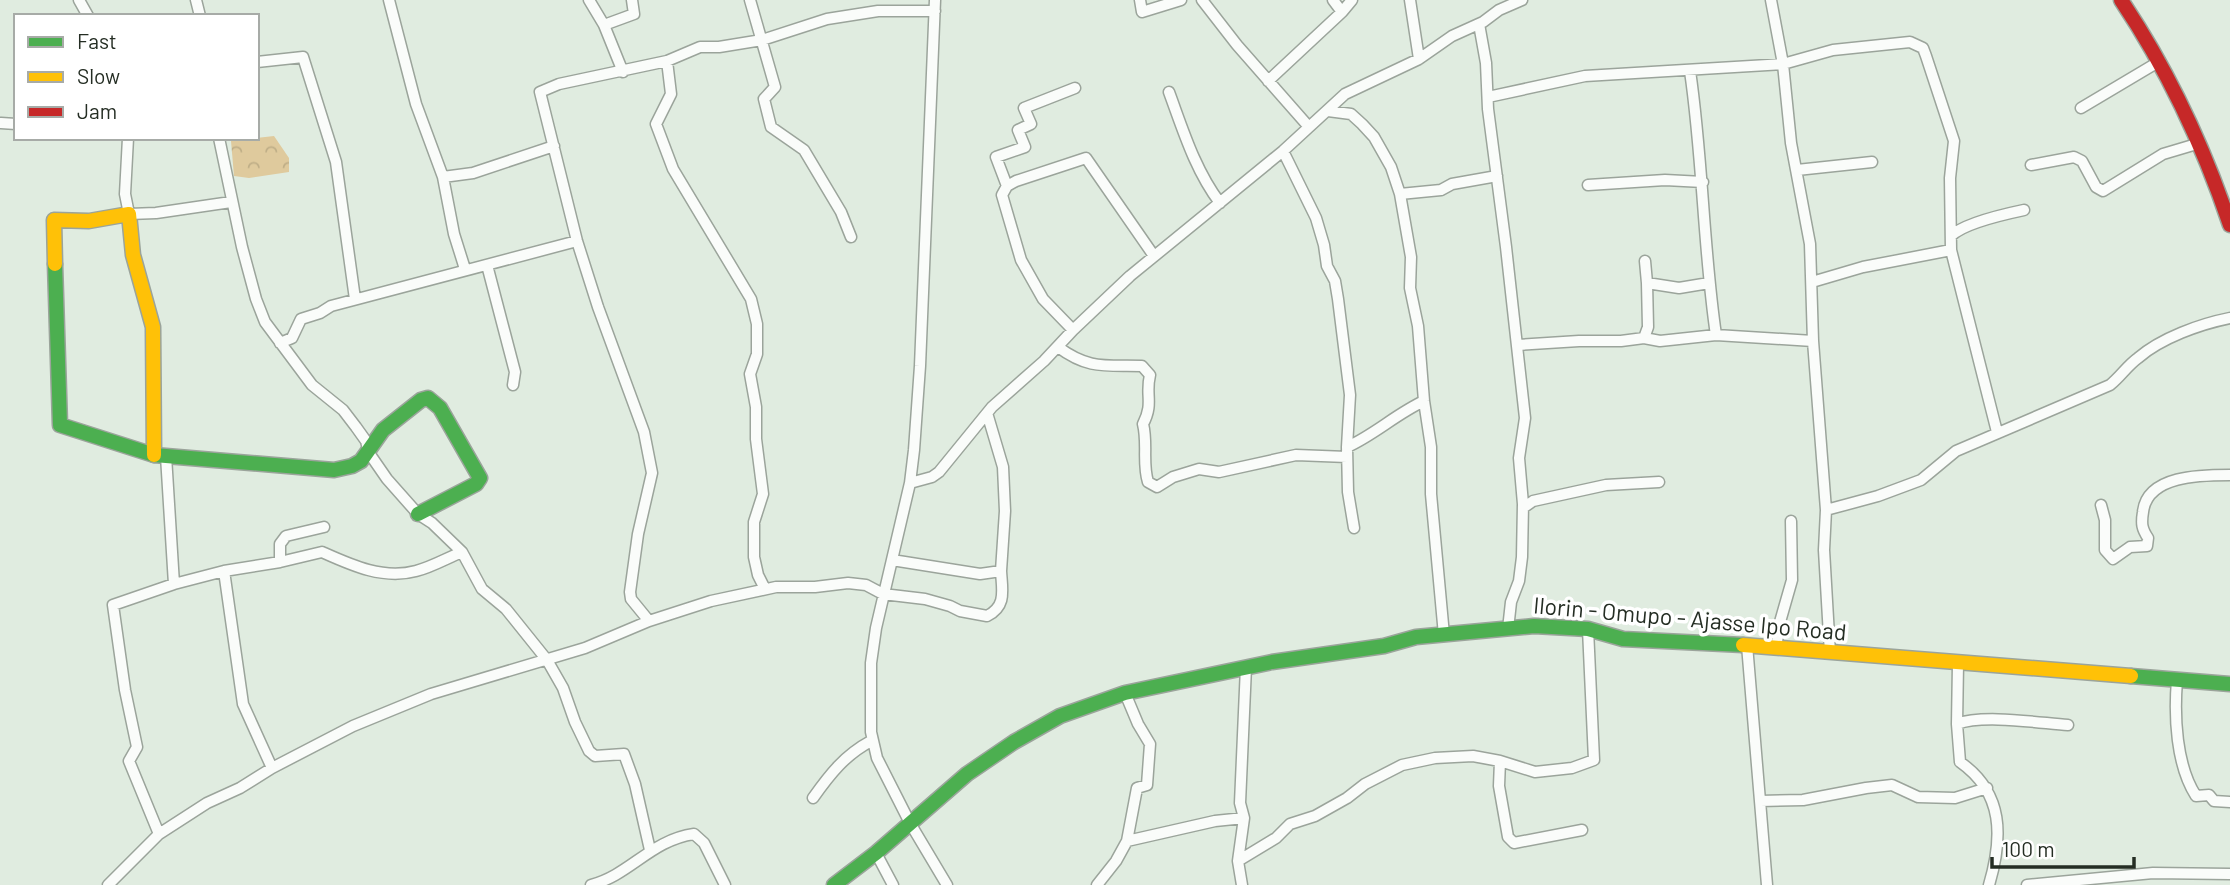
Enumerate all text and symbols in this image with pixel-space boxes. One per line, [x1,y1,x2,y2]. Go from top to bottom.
legend [14,14,259,140]
text: Fast [77,28,117,53]
text: Slow [77,63,120,88]
text: Jam [77,98,117,123]
street label: Ilorin - Omupo - Ajasse Ipo Road [1532,590,1848,646]
scale bar [1992,826,2134,870]
text: 100 m [2002,836,2055,861]

